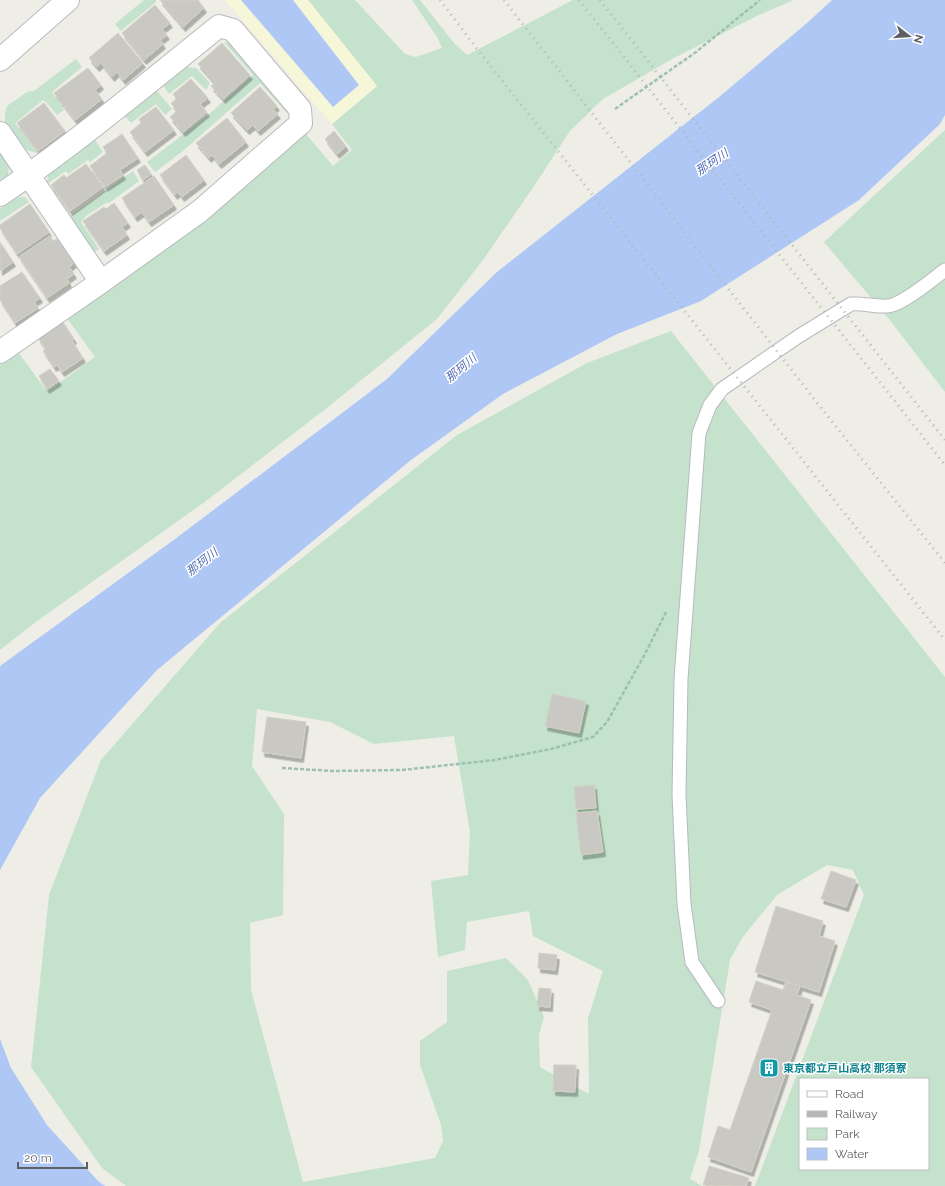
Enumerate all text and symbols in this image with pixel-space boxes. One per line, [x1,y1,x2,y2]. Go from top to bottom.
north arrow [889,16,929,56]
text: N [911,33,926,45]
water label: 那珂川 [693,145,732,178]
water label: 那珂川 [443,350,481,385]
water label: 那珂川 [184,544,222,579]
building icon: 東京都立戸山高校 那須寮 [758,1057,780,1079]
place label: 東京都立戸山高校 那須寮 [783,1062,907,1075]
legend [799,1078,929,1170]
text: Road [835,1087,864,1101]
text: Railway [835,1107,878,1121]
text: Park [835,1127,860,1141]
scale bar [18,1144,87,1170]
text: Water [835,1147,869,1161]
text: 20 m [24,1151,52,1165]

